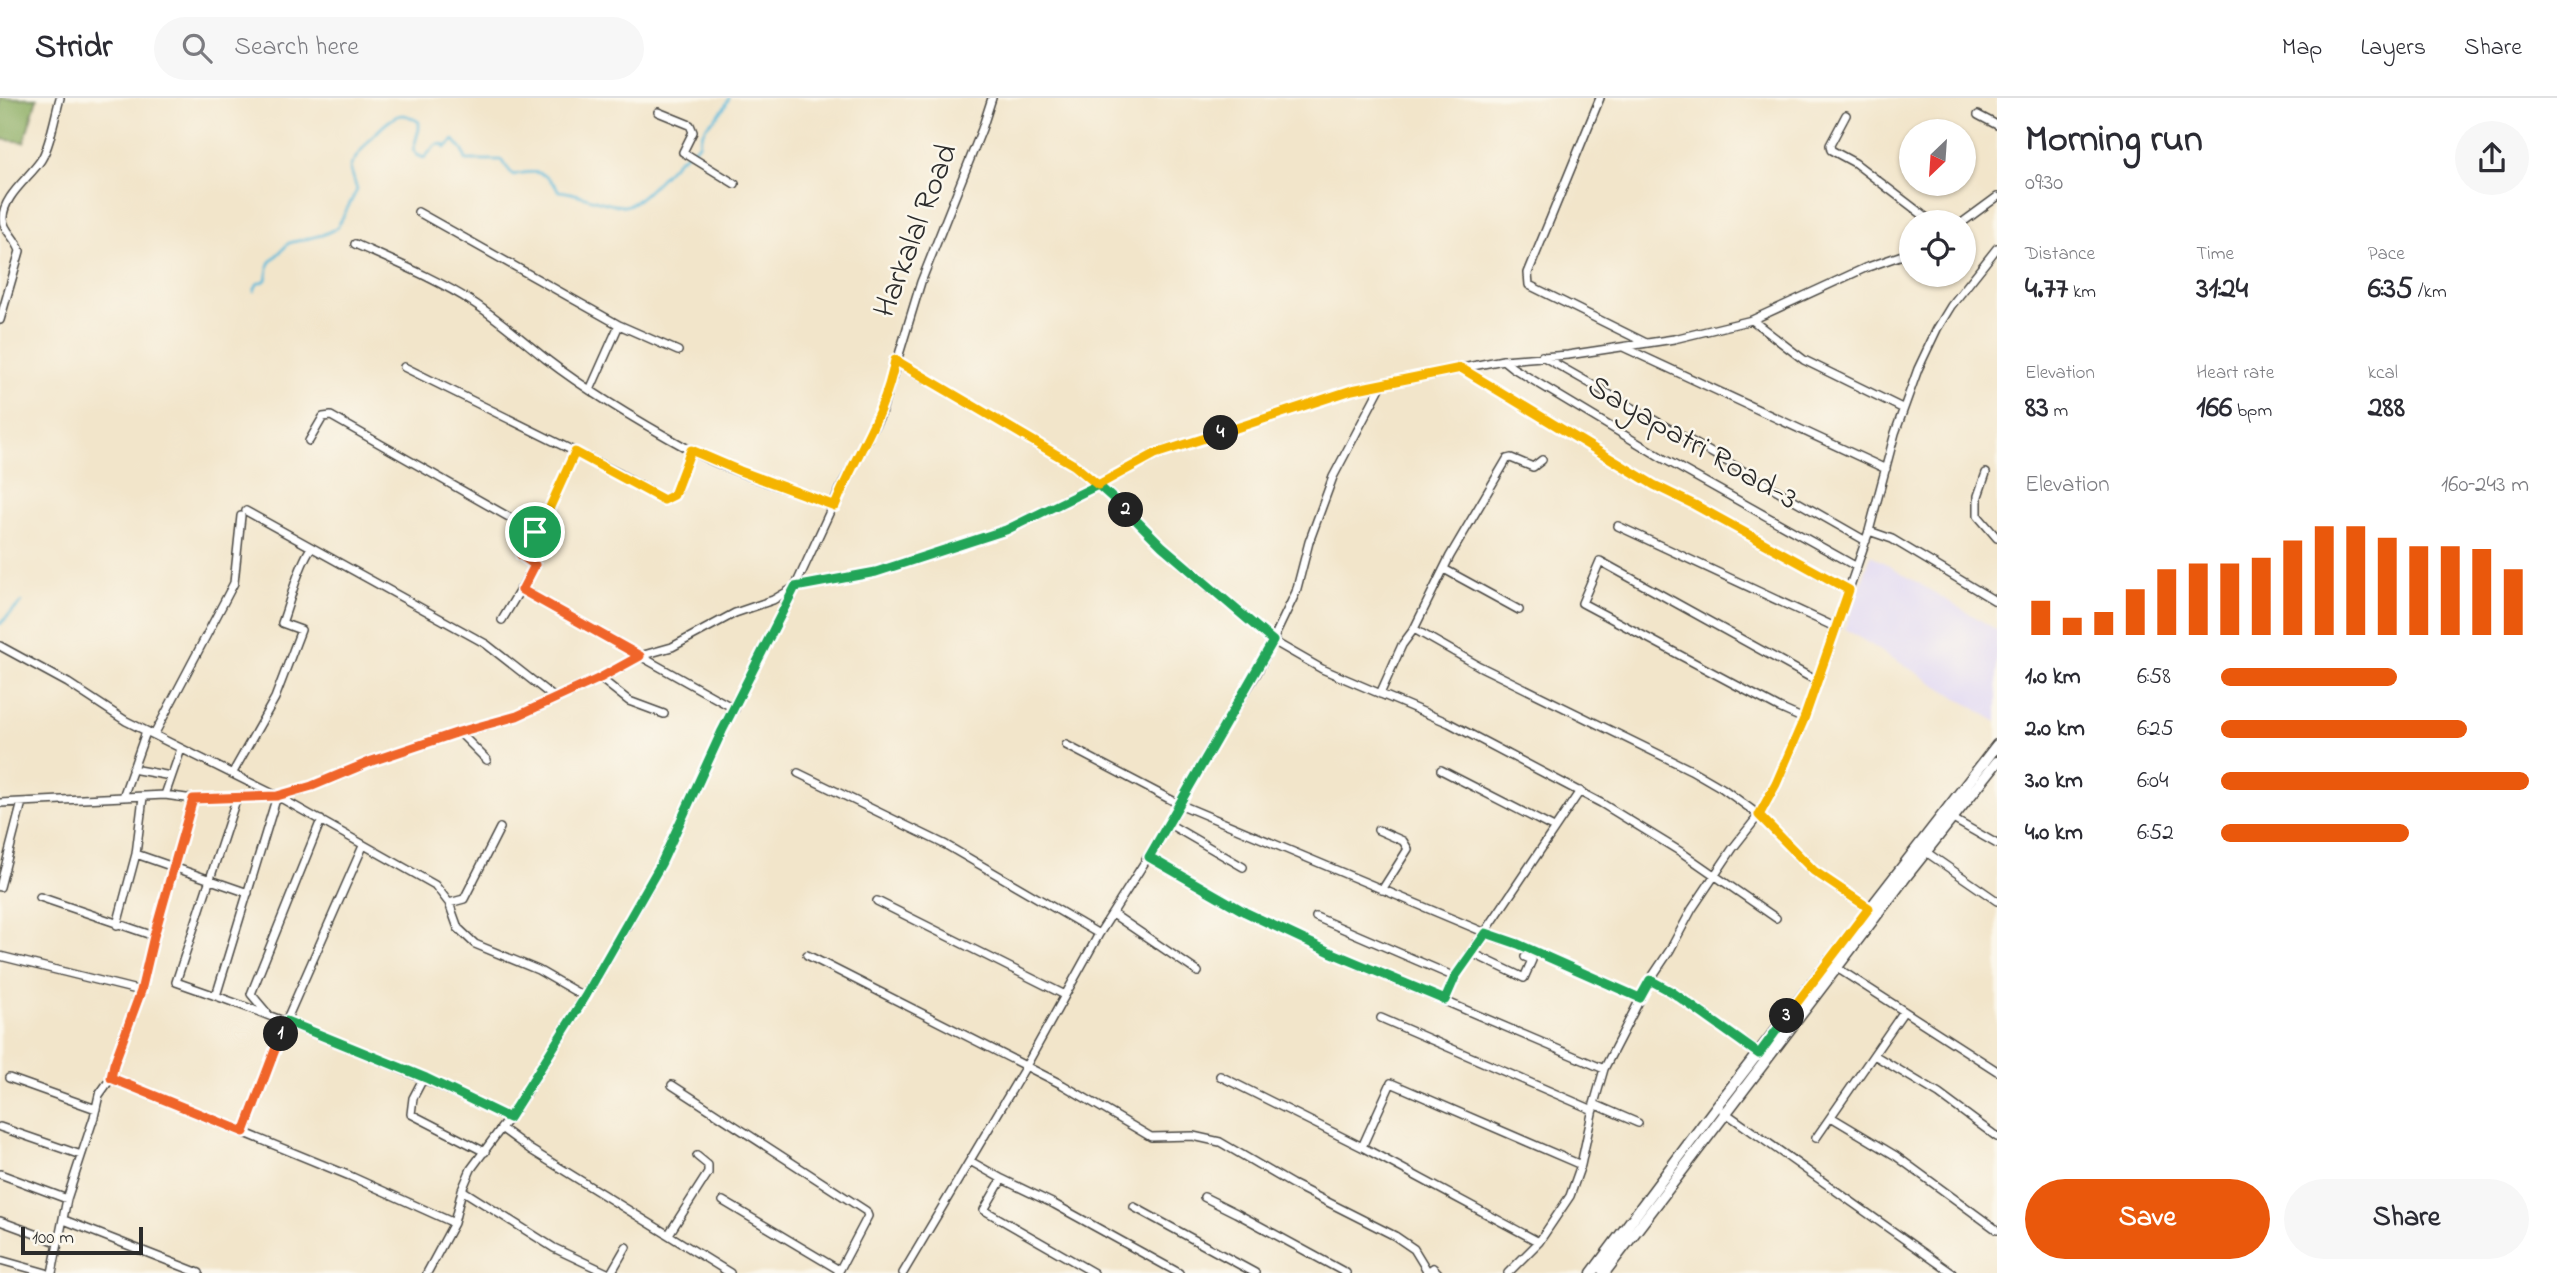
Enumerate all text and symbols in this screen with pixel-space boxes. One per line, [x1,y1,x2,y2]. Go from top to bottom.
search box [154,17,644,80]
text: Stridr [35,24,112,72]
icon: search [178,29,216,67]
text: Search here [234,29,359,67]
text: Map [2282,31,2322,66]
text: Layers [2360,31,2426,66]
text: Share [2464,31,2522,66]
text: Morning run [2025,113,2203,169]
north arrow [1899,119,1976,196]
map controls [1899,119,1976,287]
button: share [2455,121,2529,195]
street label: Harkalal Road [862,137,972,325]
text: 09:30 [2025,167,2063,200]
button: locate [1899,210,1976,287]
text: Distance [2025,241,2095,268]
text: Time [2196,241,2234,268]
text: Pace [2368,241,2405,268]
text: 4.77 [2025,268,2068,312]
text: 31:24 [2196,268,2248,312]
text: 6:35 [2368,268,2413,312]
text: km [2068,279,2096,306]
text: /km [2413,279,2447,306]
text: Elevation [2025,360,2095,387]
text: Heart rate [2196,360,2274,387]
text: kcal [2368,360,2398,387]
street label: Sayapatri Road-3 [1578,364,1806,524]
text: 83 [2025,387,2049,431]
text: 166 [2196,387,2232,431]
text: 288 [2368,387,2405,431]
text: m [2049,398,2068,425]
text: bpm [2232,398,2272,425]
pin: 4 [1204,416,1238,450]
text: 4 [1217,419,1224,446]
text: Elevation [2025,469,2110,502]
text: 160–243 m [2441,469,2529,502]
pin: 2 [1108,492,1144,528]
text: 2 [1121,496,1130,523]
pin [505,502,565,562]
icon: arrive [516,513,554,551]
text: 1.0 km [2025,661,2081,694]
text: 6:58 [2137,661,2171,694]
text: 2.0 km [2025,713,2085,746]
text: 6:25 [2137,713,2174,746]
text: 3.0 km [2025,765,2083,798]
text: 6:04 [2137,765,2169,798]
text: 4.0 km [2025,817,2083,850]
text: 6:52 [2137,817,2174,850]
pin: 3 [1770,998,1804,1034]
text: 3 [1783,1002,1790,1029]
pin: 1 [264,1016,298,1052]
text: 1 [277,1020,284,1047]
button: Save [2025,1179,2270,1259]
button: Share [2284,1179,2529,1259]
scale bar [21,1224,144,1256]
text: 100 m [32,1225,74,1252]

